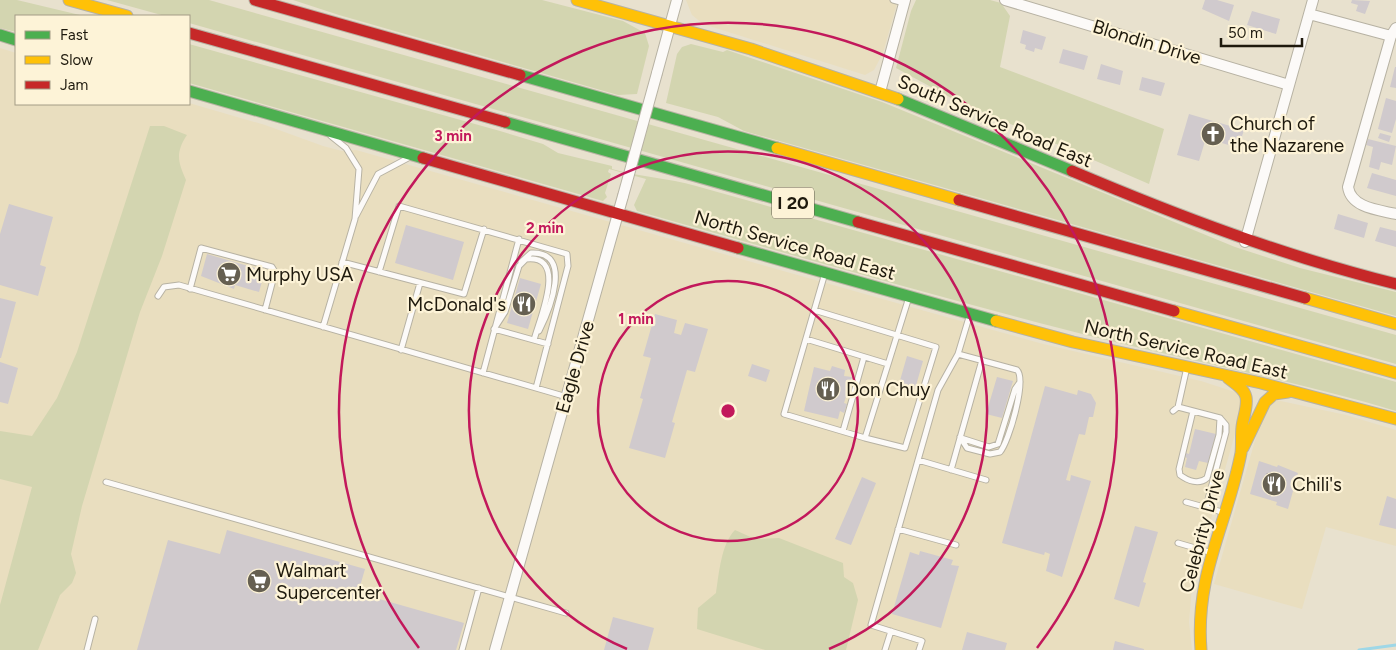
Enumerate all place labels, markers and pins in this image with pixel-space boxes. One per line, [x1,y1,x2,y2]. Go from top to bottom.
place label: Church of the Nazarene [1230,112,1344,157]
church icon: Church of the Nazarene [1200,121,1226,147]
supermarket icon: Murphy USA [216,261,242,287]
place label: Murphy USA [246,263,354,286]
restaurant icon: McDonald's [511,291,537,317]
place label: McDonald's [407,293,506,316]
restaurant icon: Don Chuy [815,376,841,402]
place label: Don Chuy [846,378,930,401]
centre of rings [719,402,737,420]
restaurant icon: Chili's [1261,471,1287,497]
place label: Chili's [1292,473,1342,496]
place label: Walmart Supercenter [276,559,382,604]
supermarket icon: Walmart Supercenter [246,568,272,594]

